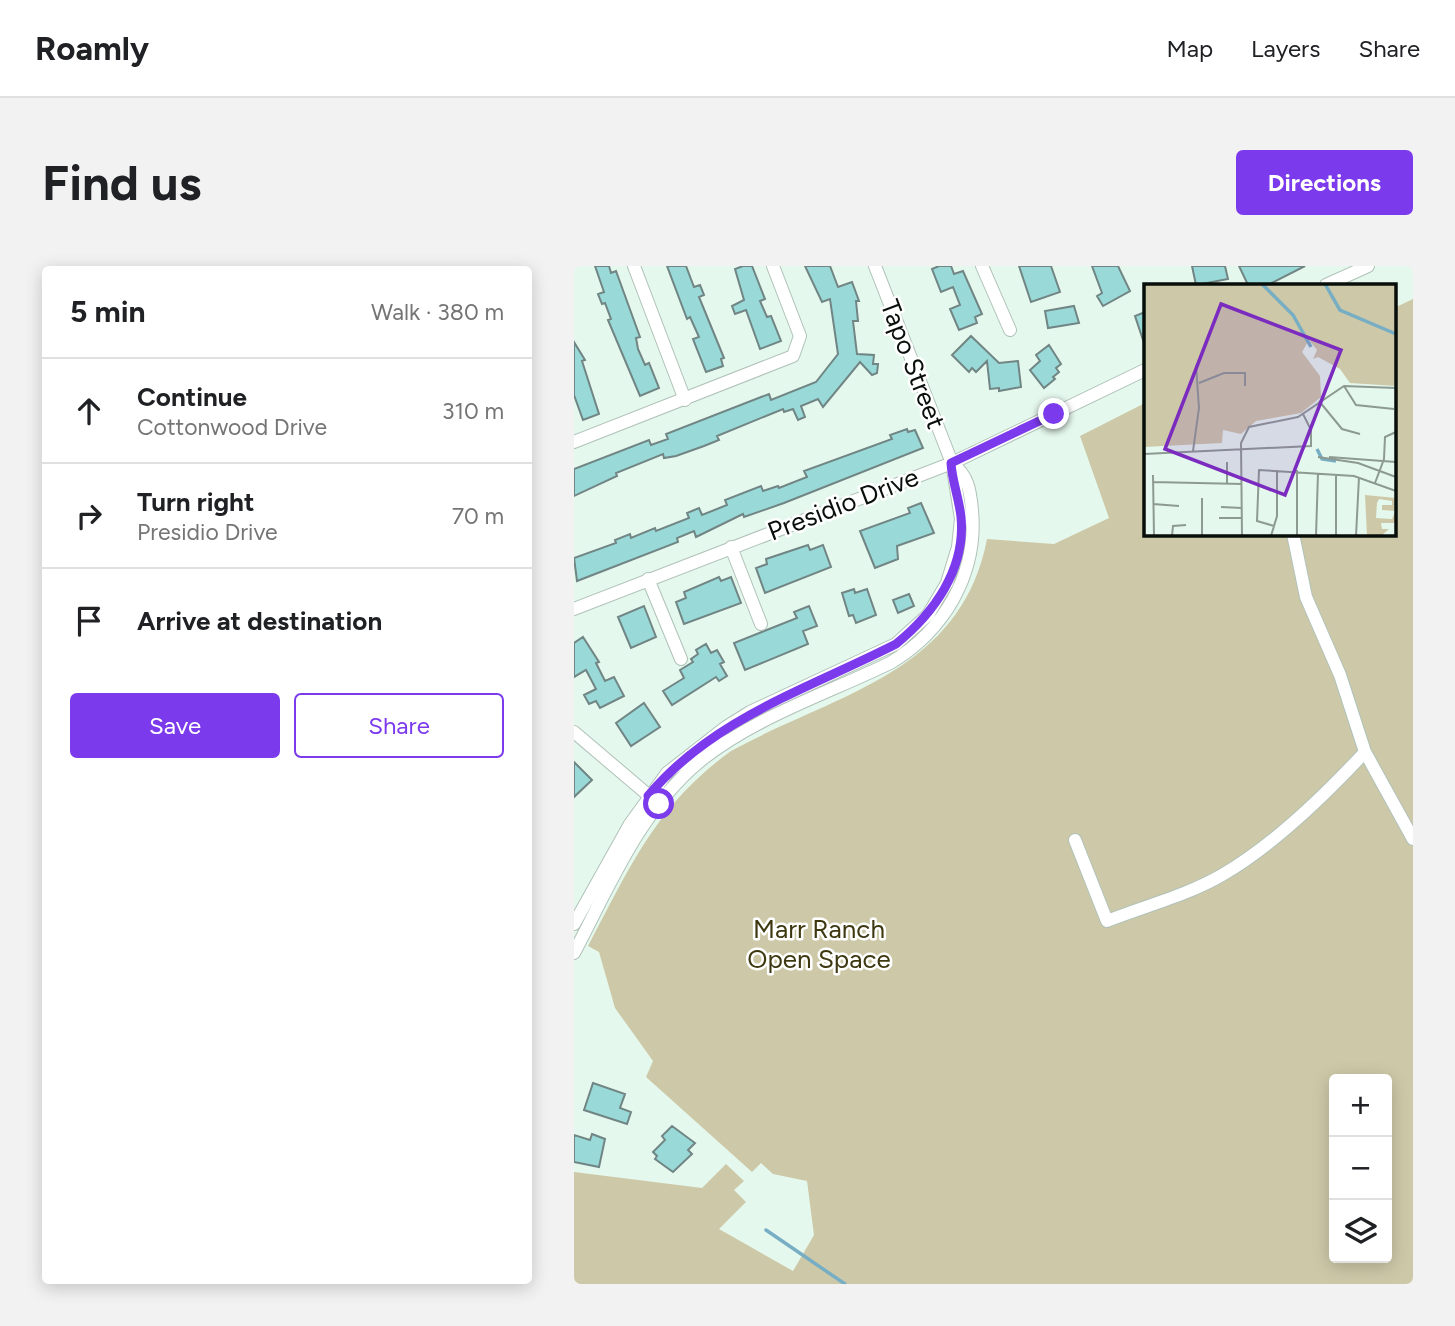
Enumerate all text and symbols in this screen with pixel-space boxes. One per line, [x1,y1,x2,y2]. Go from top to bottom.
text: Roamly [35,29,149,68]
text: Map [1166,34,1213,63]
text: Layers [1251,34,1320,63]
text: Share [1358,34,1420,63]
button: Directions [1236,150,1413,215]
text: Find us [42,153,201,212]
inset map [1144,284,1396,536]
text: 5 min [70,293,146,330]
street label: Tapo Street [874,295,952,433]
text: Walk · 380 m [371,298,504,326]
text: Continue [137,381,247,413]
icon: ahead [70,392,108,430]
text: 310 m [442,397,504,425]
route end [1038,398,1069,429]
text: Cottonwood Drive [137,413,327,441]
street label: Presidio Drive [763,461,923,547]
text: Turn right [137,486,254,518]
icon: right [70,497,108,535]
text: 70 m [452,502,504,530]
text: Presidio Drive [137,518,278,546]
icon: arrive [70,602,108,640]
text: Arrive at destination [137,605,382,637]
button: Save [70,693,280,758]
button: Share [294,693,504,758]
route start [643,788,674,819]
park label: Marr Ranch Open Space [747,913,891,975]
map controls [1329,1074,1392,1263]
button: + [1329,1074,1392,1137]
button: − [1329,1137,1392,1200]
button: layers [1329,1200,1392,1263]

